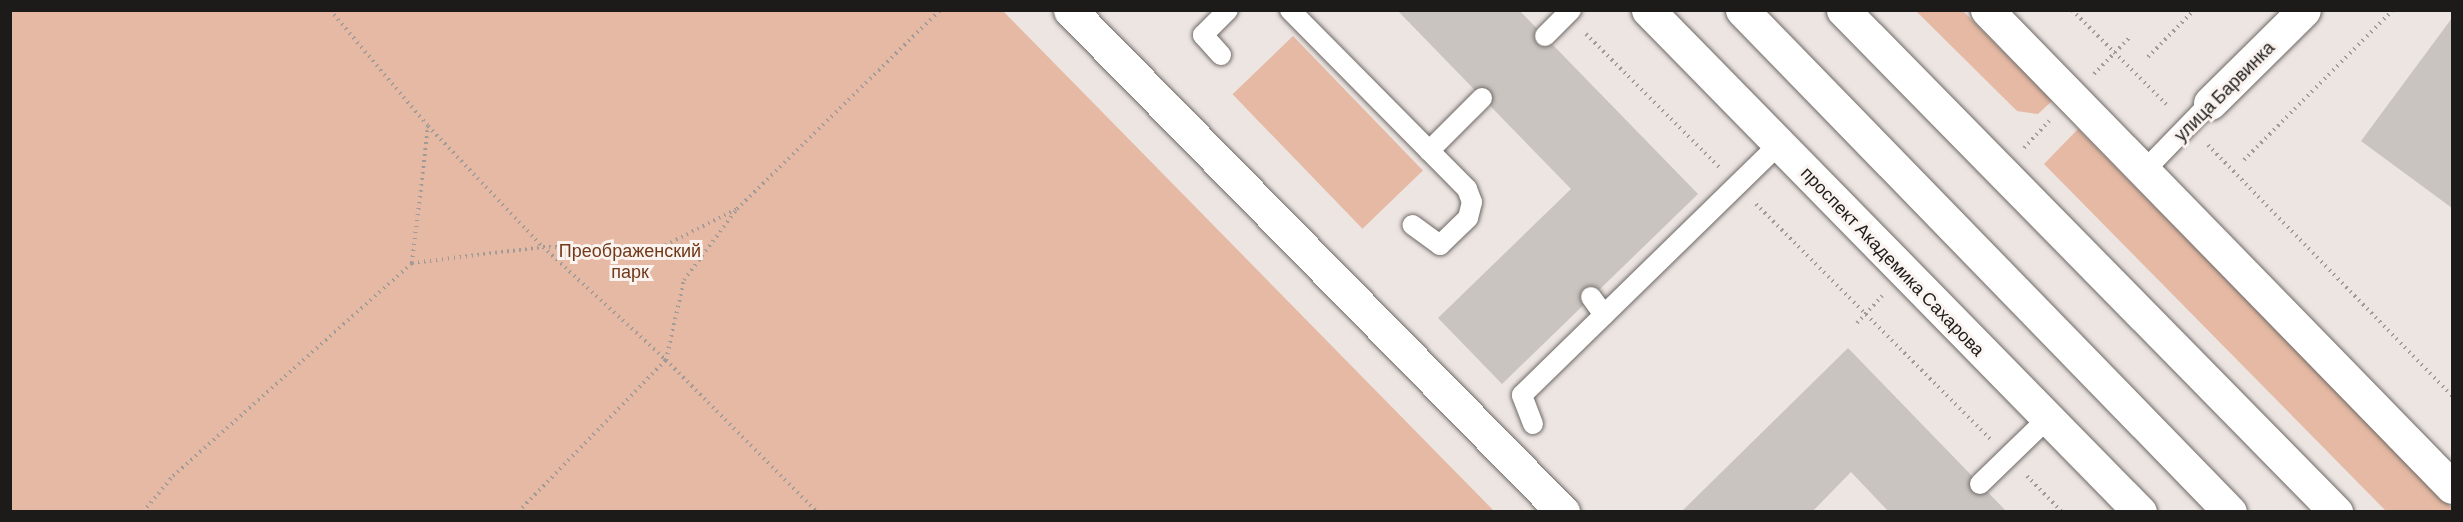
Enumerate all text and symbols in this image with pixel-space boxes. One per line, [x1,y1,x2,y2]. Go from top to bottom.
street label: улица Барвинка [2169,36,2279,146]
street label: проспект Академика Сахарова [1797,162,1989,360]
park label: Преображенский парк [559,240,701,282]

